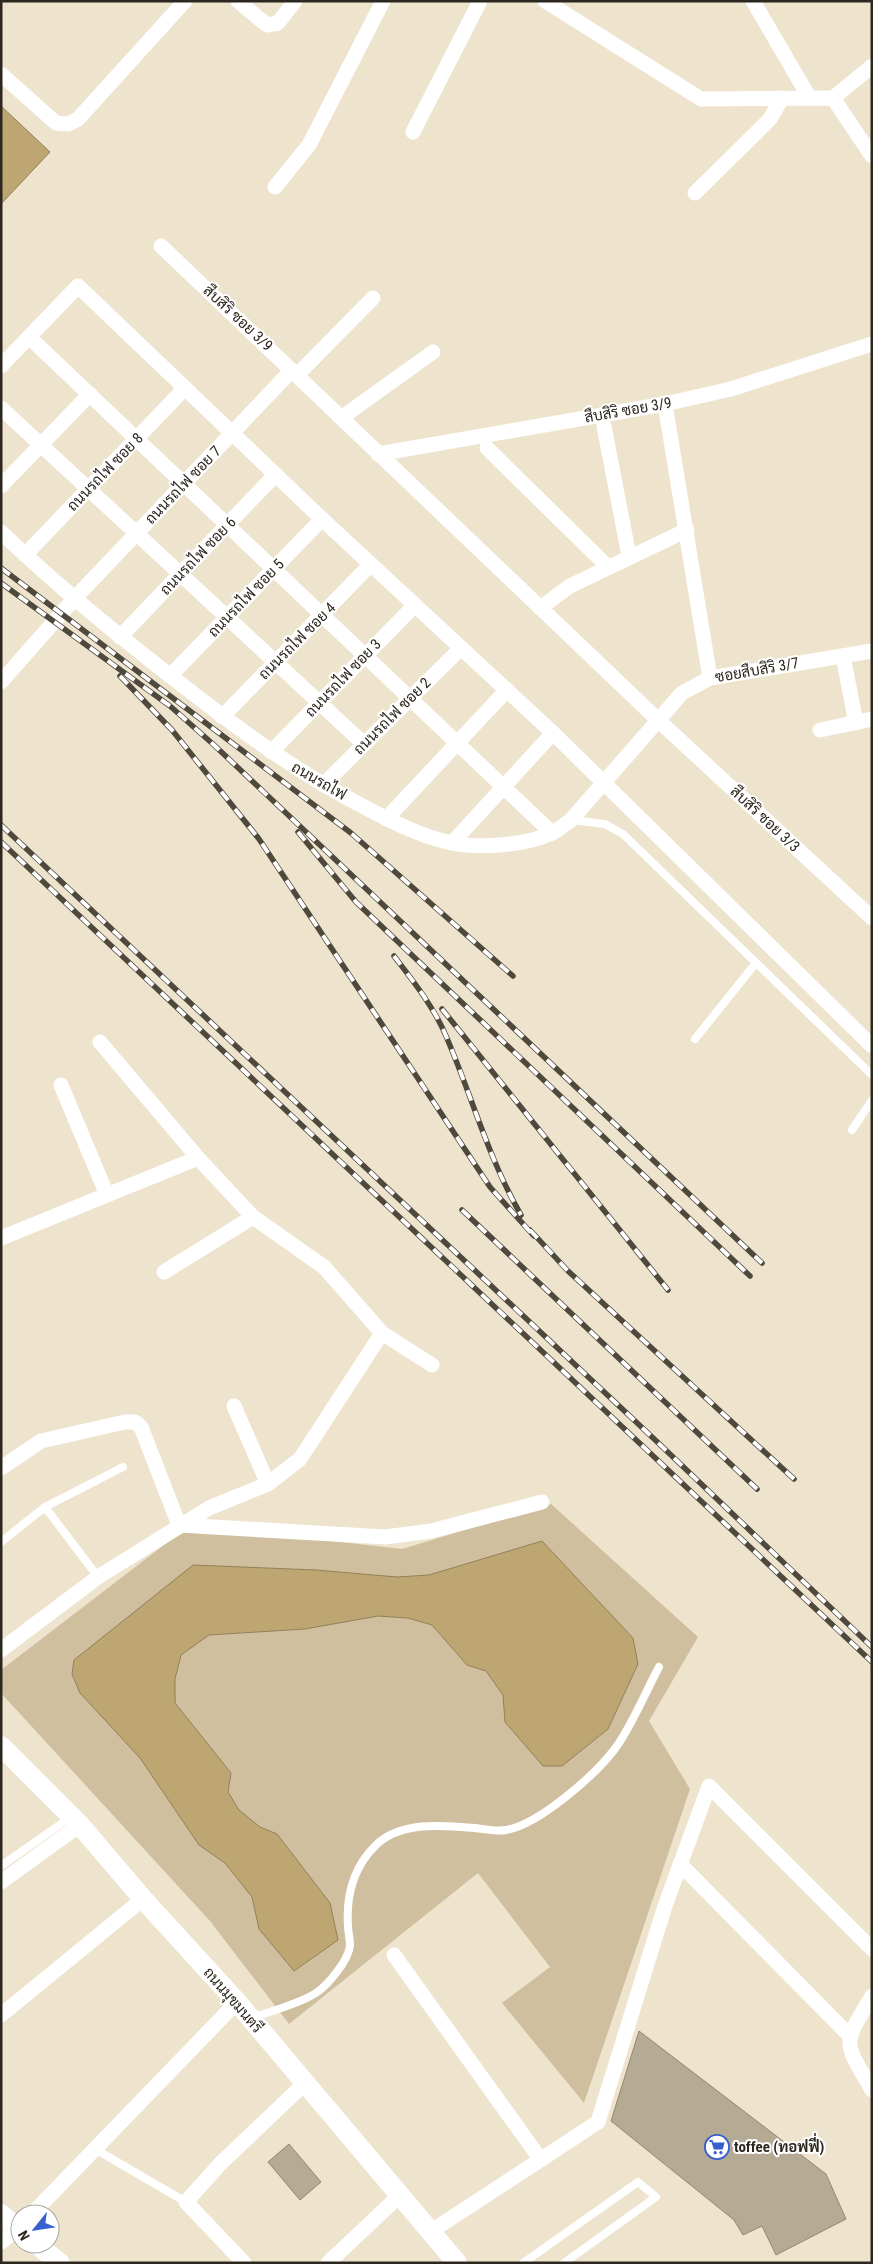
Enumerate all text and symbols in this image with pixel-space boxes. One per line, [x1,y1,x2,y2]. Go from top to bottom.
street label: สืบสิริ ซอย 3/9 [200,281,277,355]
street label: สืบสิริ ซอย 3/9 [583,392,673,427]
street label: ถนนรถไฟ ซอย 8 [63,429,147,515]
street label: ถนนรถไฟ ซอย 7 [141,442,225,528]
street label: ถนนรถไฟ ซอย 6 [156,513,240,599]
street label: ถนนรถไฟ ซอย 5 [204,555,288,641]
street label: ถนนรถไฟ ซอย 4 [254,598,339,683]
street label: ถนนรถไฟ ซอย 3 [301,635,385,721]
street label: ซอยสืบสิริ 3/7 [714,653,800,686]
street label: ถนนรถไฟ ซอย 2 [349,673,434,758]
street label: ถนนรถไฟ [288,757,350,804]
street label: สืบสิริ ซอย 3/3 [727,782,804,856]
street label: ถนนมุขมนตรี [198,1963,267,2038]
place label: toffee (ทอฟฟี่) [734,2132,825,2156]
supermarket icon: toffee (ทอฟฟี่) [704,2134,730,2160]
north arrow [10,2204,60,2254]
text: N [15,2228,33,2243]

